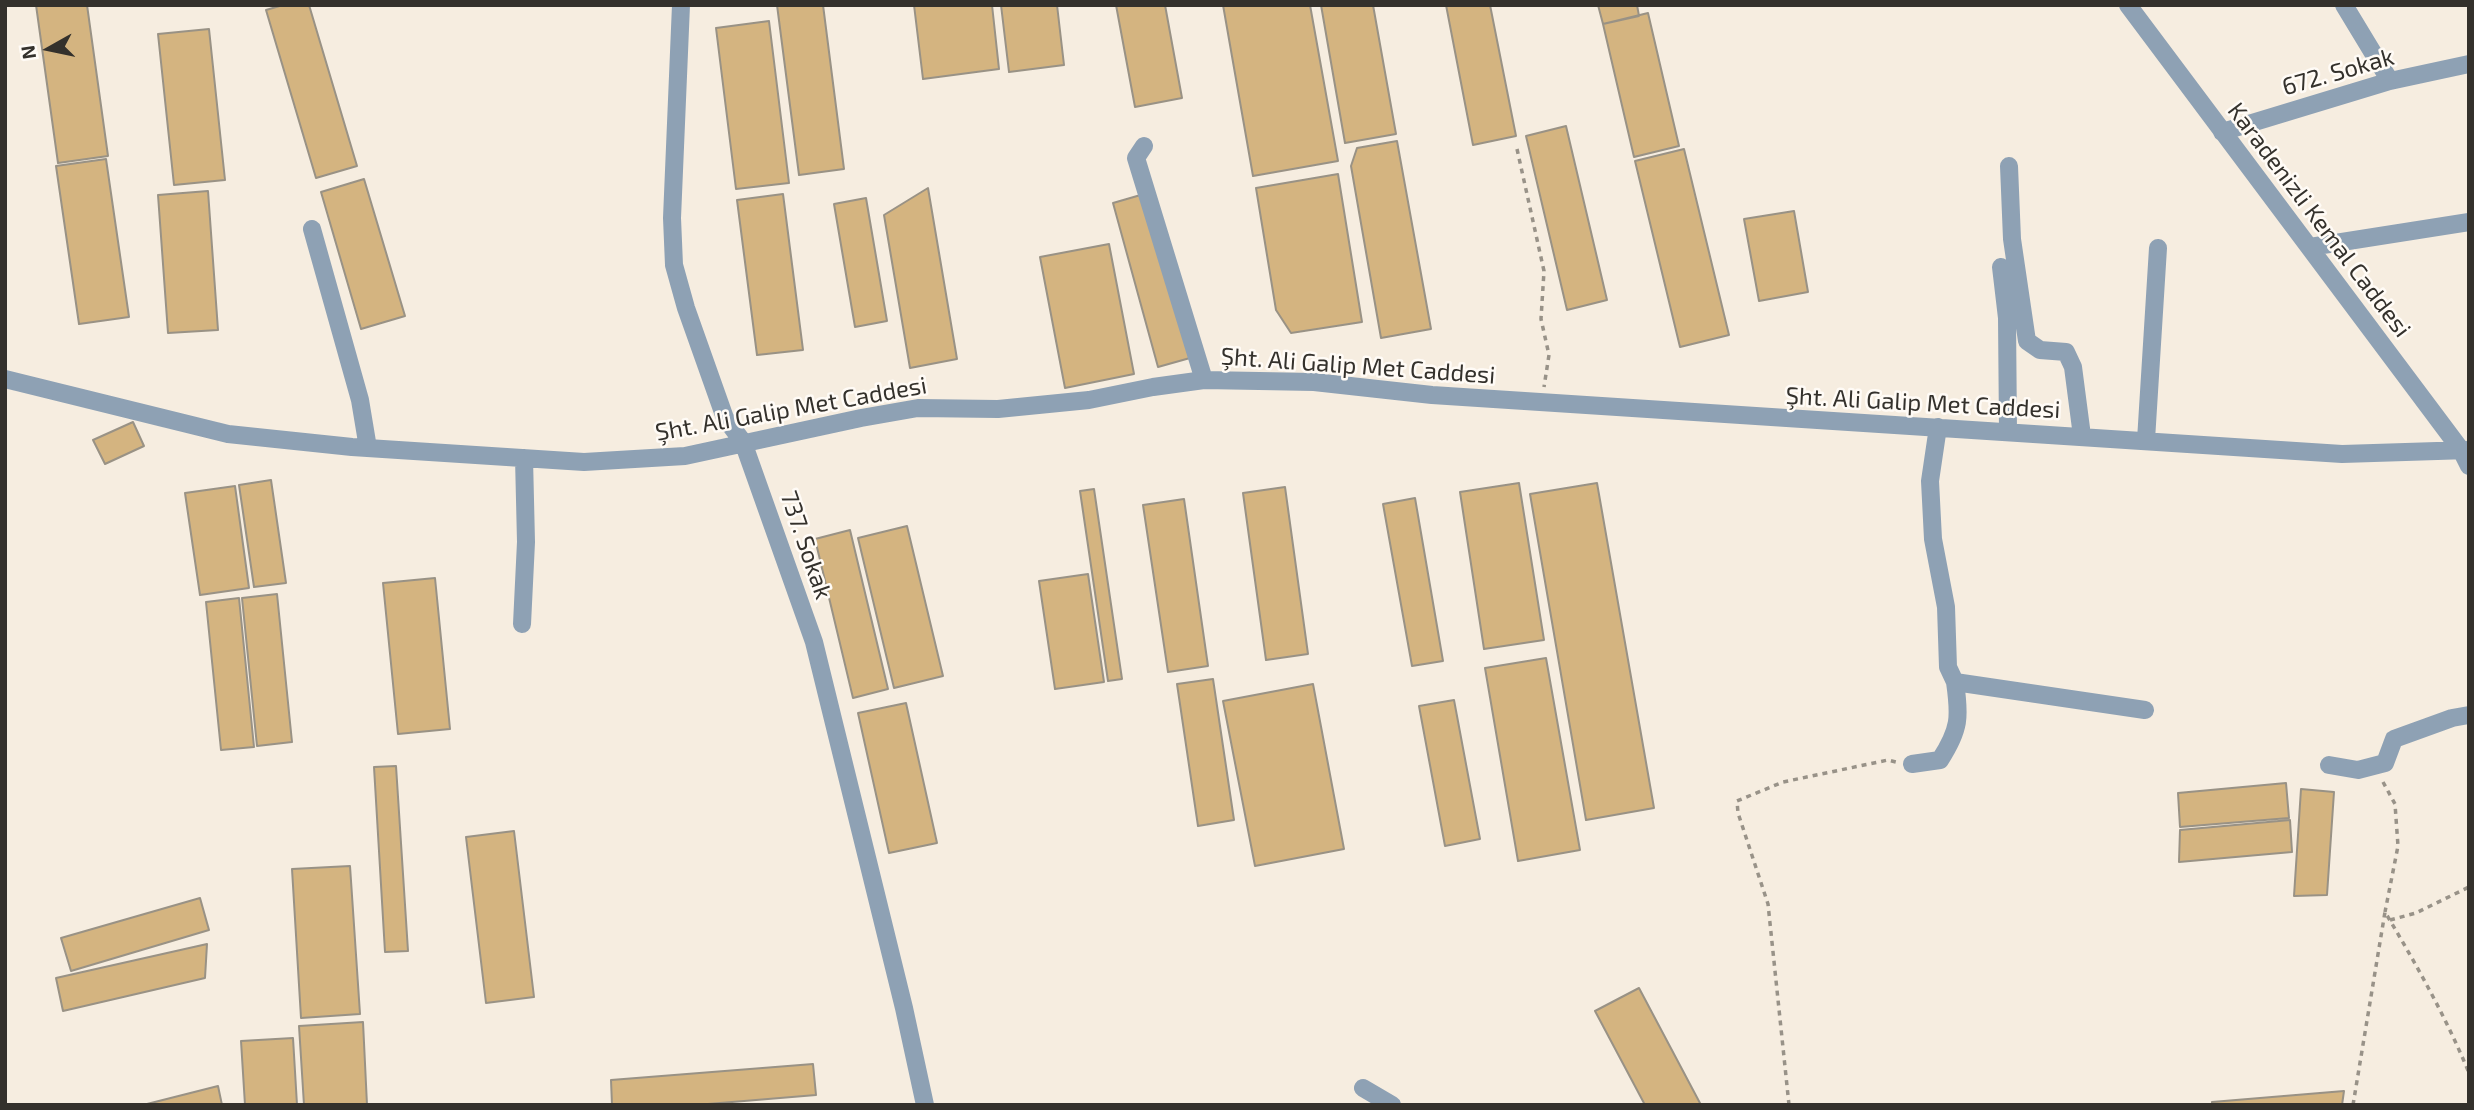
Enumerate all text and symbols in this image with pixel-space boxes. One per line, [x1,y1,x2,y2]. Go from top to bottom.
north arrow [14,14,84,84]
street label: 672. Sokak [2279,42,2397,102]
text: N [15,44,40,61]
street label: Karadenizli Kemal Caddesi [2221,97,2417,343]
street label: Şht. Ali Galip Met Caddesi [1220,342,1496,390]
street label: Şht. Ali Galip Met Caddesi [653,371,929,447]
street label: Şht. Ali Galip Met Caddesi [1785,381,2061,425]
street label: 737. Sokak [774,487,838,603]

